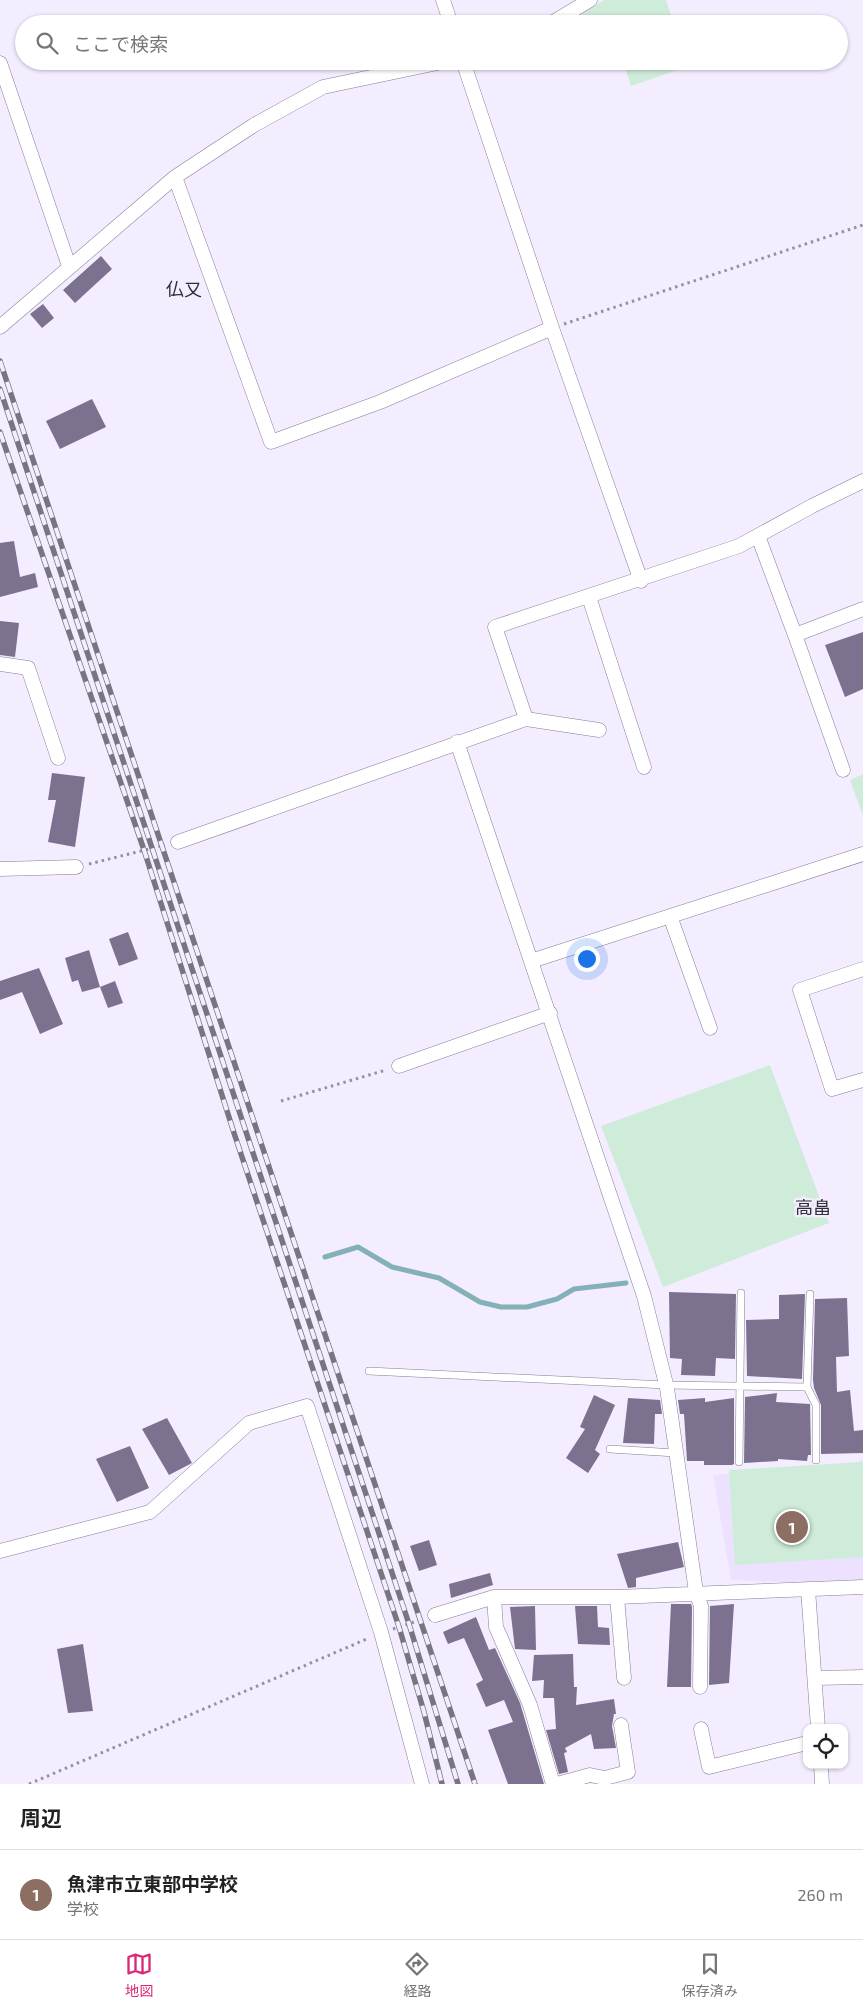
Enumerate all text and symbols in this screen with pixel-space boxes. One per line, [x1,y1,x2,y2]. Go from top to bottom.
search box [15,15,848,70]
icon: search [33,29,61,57]
text: ここで検索 [73,32,168,55]
district label: 仏又 [166,278,202,300]
your location [574,946,600,972]
district label: 高畠 [795,1196,831,1218]
pin: 1 [776,1508,808,1546]
map controls [803,1724,848,1769]
button: locate [803,1724,848,1769]
text: 周辺 [20,1805,62,1830]
text: 魚津市立東部中学校 [67,1872,238,1895]
text: 1 [33,1885,39,1904]
text: 260 m [798,1885,843,1904]
text: 学校 [67,1899,99,1918]
tab: 地図 [125,1950,153,2000]
tab: 経路 [403,1950,431,2000]
tab: 保存済み [682,1950,738,2000]

